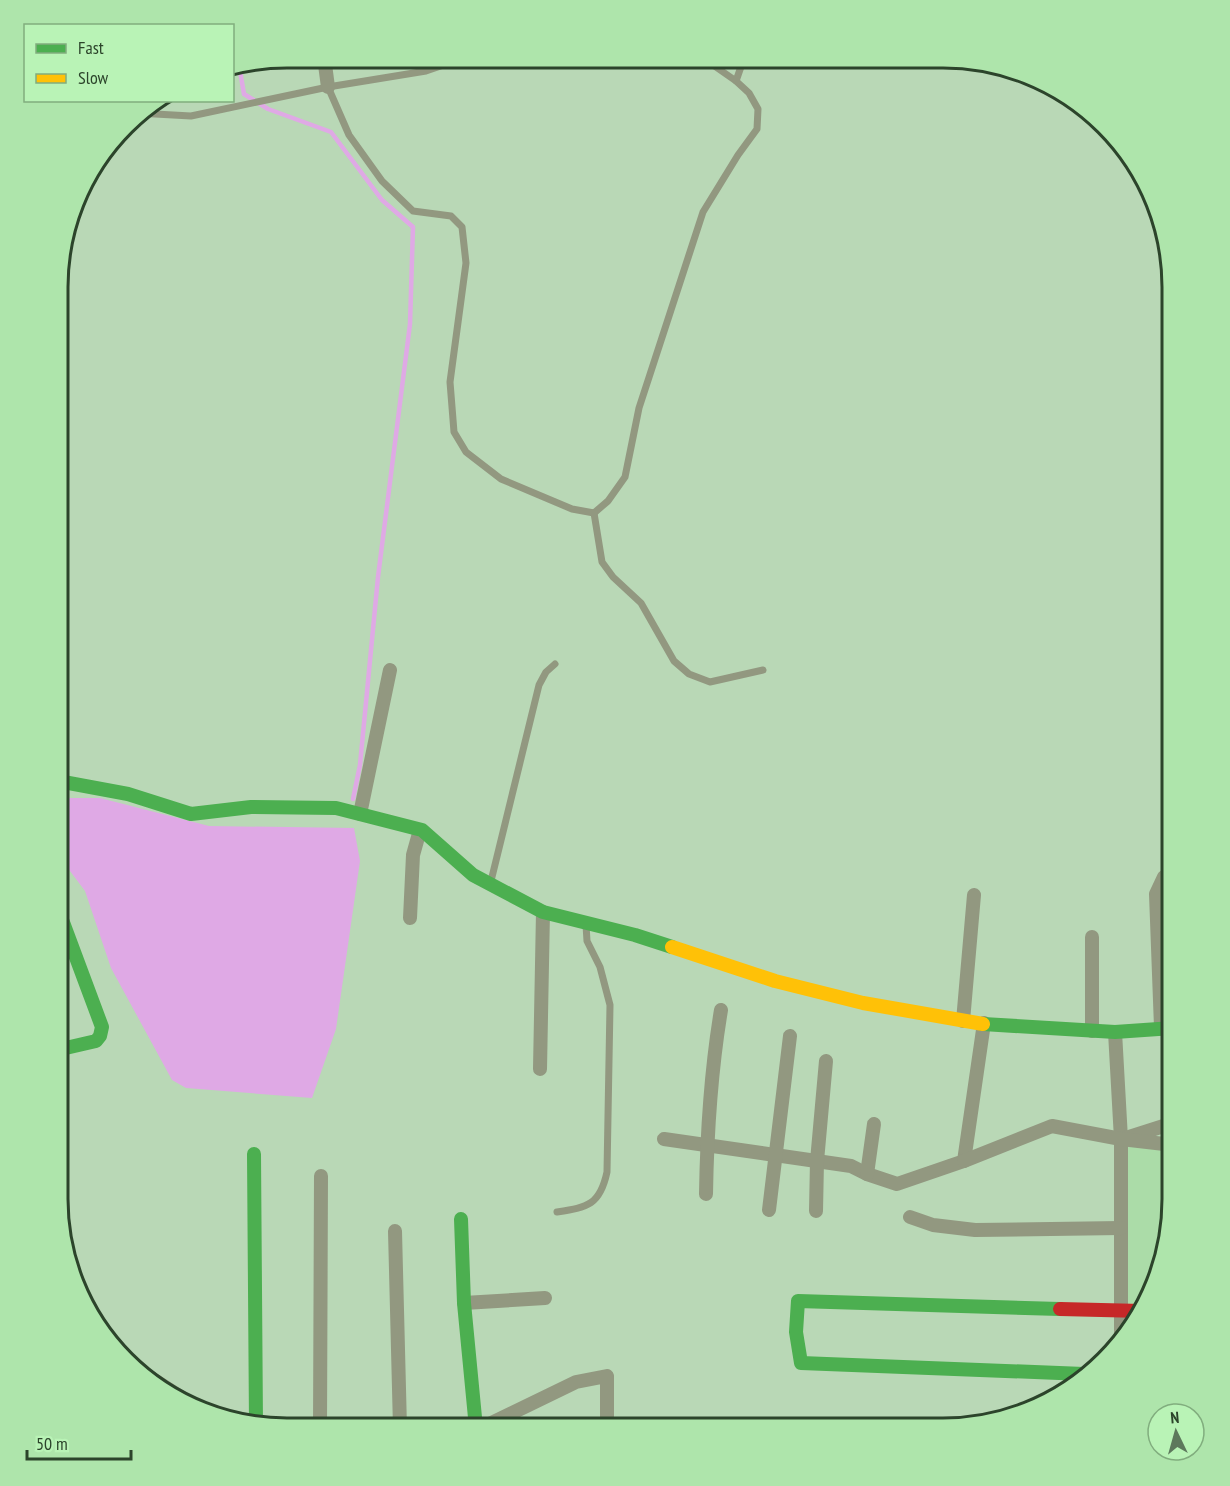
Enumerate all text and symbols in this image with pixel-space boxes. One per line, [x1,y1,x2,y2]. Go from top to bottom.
legend [24,24,234,102]
text: Fast [78,36,104,59]
text: Slow [78,66,109,89]
north arrow [1146,1402,1206,1462]
text: N [1170,1407,1180,1427]
scale bar [27,1423,130,1461]
text: 50 m [36,1432,68,1455]

